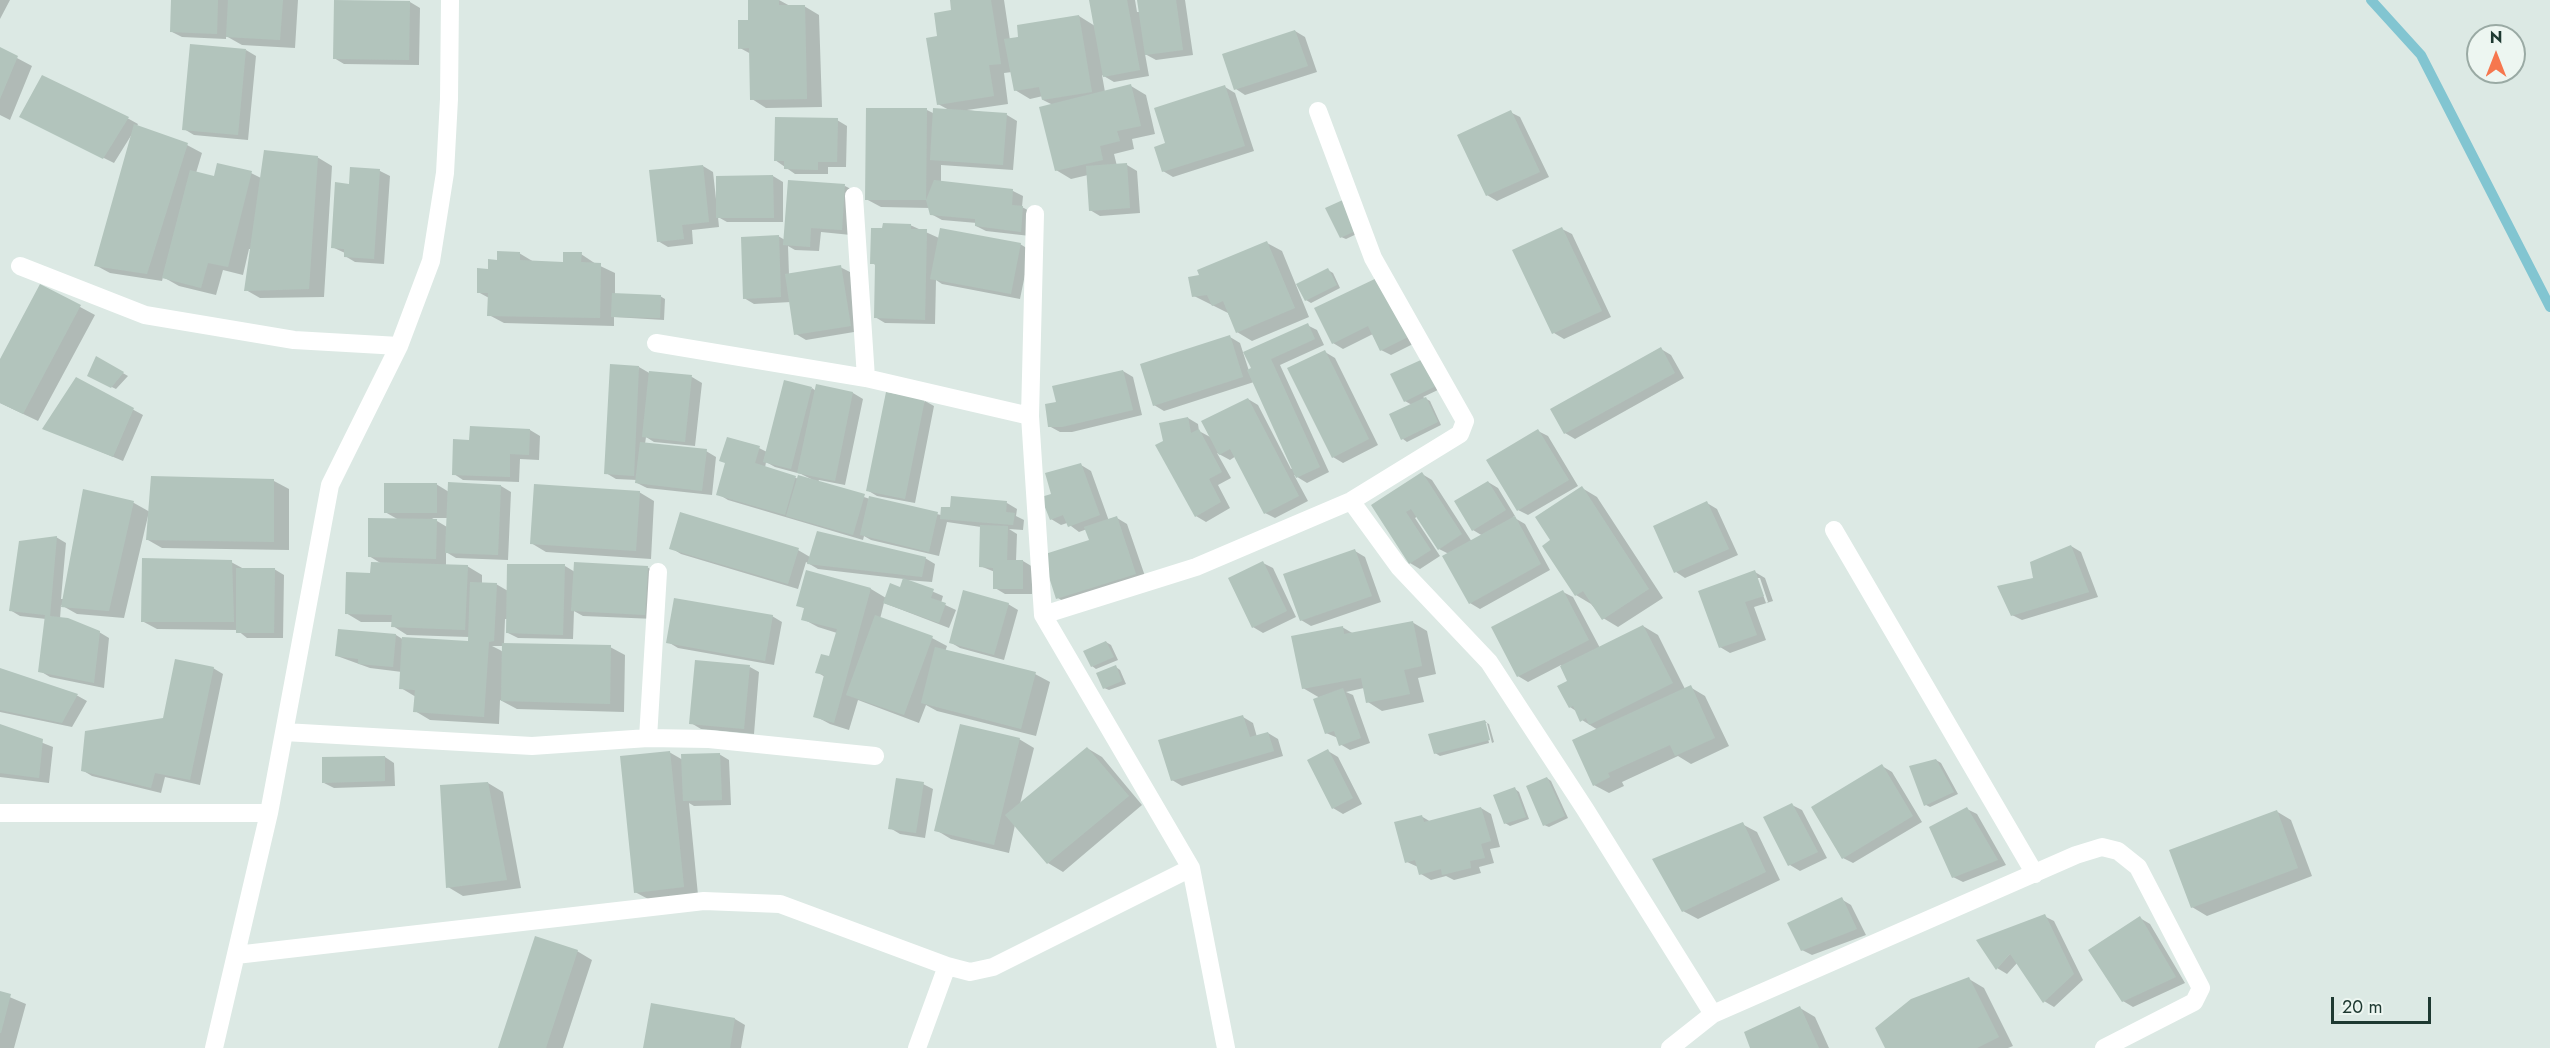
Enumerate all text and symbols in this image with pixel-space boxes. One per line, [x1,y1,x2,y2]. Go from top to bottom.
north arrow [2466,24,2526,84]
text: N [2490,26,2502,49]
scale bar [2334,985,2434,1023]
text: 20 m [2342,994,2382,1020]

